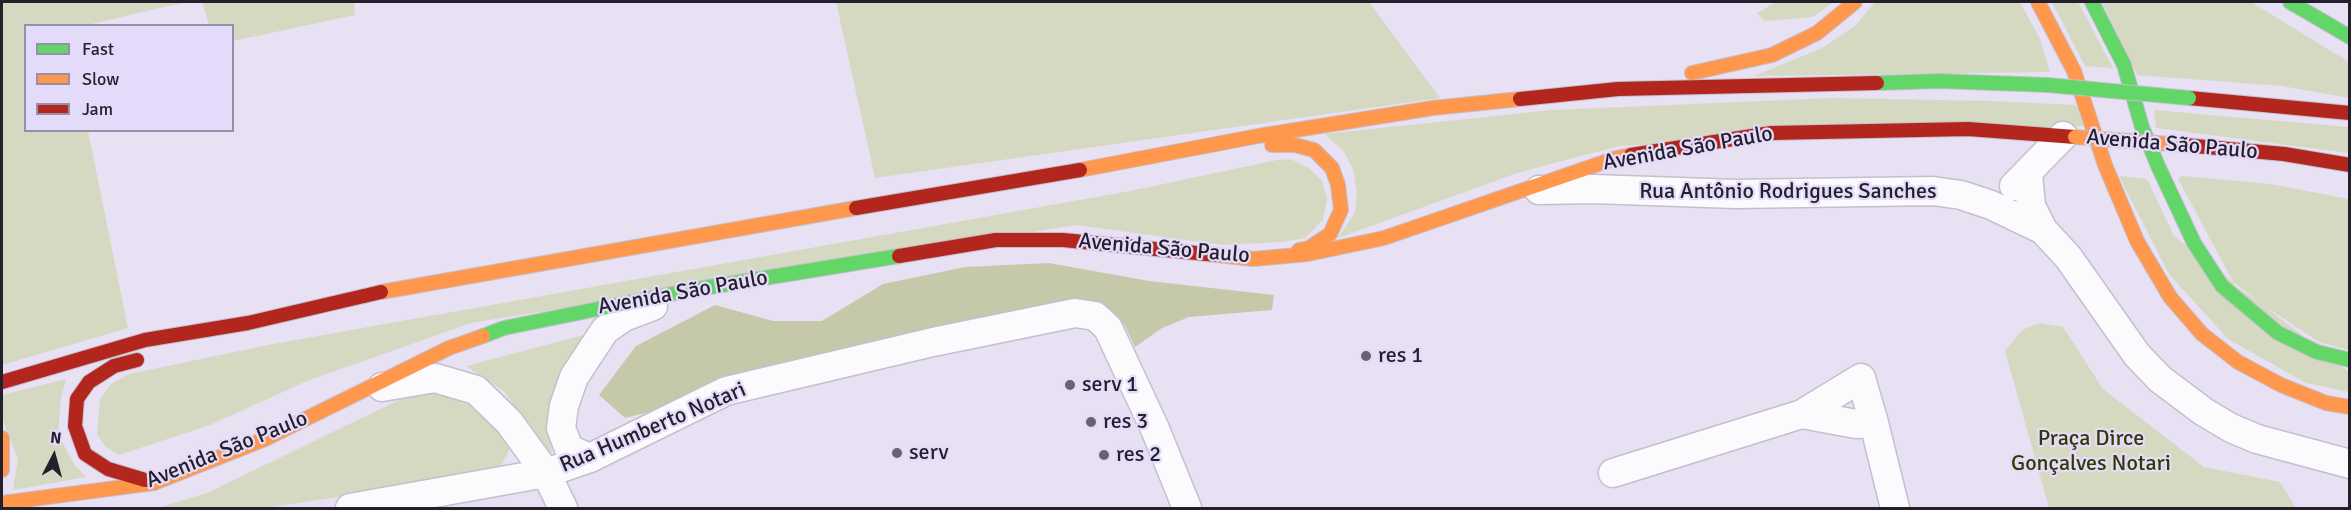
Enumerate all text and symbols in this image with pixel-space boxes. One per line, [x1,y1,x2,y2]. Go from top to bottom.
legend [24,24,234,132]
text: Fast [82,38,114,60]
text: Slow [82,68,119,90]
text: Jam [82,98,113,120]
street label: Avenida São Paulo [1601,121,1775,177]
street label: Avenida São Paulo [2085,124,2259,166]
street label: Rua Antônio Rodrigues Sanches [1639,179,1937,205]
street label: Avenida São Paulo [1077,228,1251,270]
street label: Avenida São Paulo [596,265,770,321]
place label: res 1 [1378,343,1423,369]
marker: res 1 [1359,349,1373,363]
place label: serv 1 [1082,372,1138,398]
street label: Rua Humberto Notari [556,377,750,479]
marker: serv 1 [1063,378,1077,392]
street label: Avenida São Paulo [142,406,312,494]
place label: res 3 [1103,409,1148,435]
marker: res 3 [1084,415,1098,429]
north arrow [24,426,84,486]
park label: Praça Dirce Gonçalves Notari [2011,426,2171,478]
text: N [49,428,62,449]
place label: serv [909,440,948,466]
place label: res 2 [1116,442,1161,468]
marker: serv [890,446,904,460]
marker: res 2 [1097,448,1111,462]

